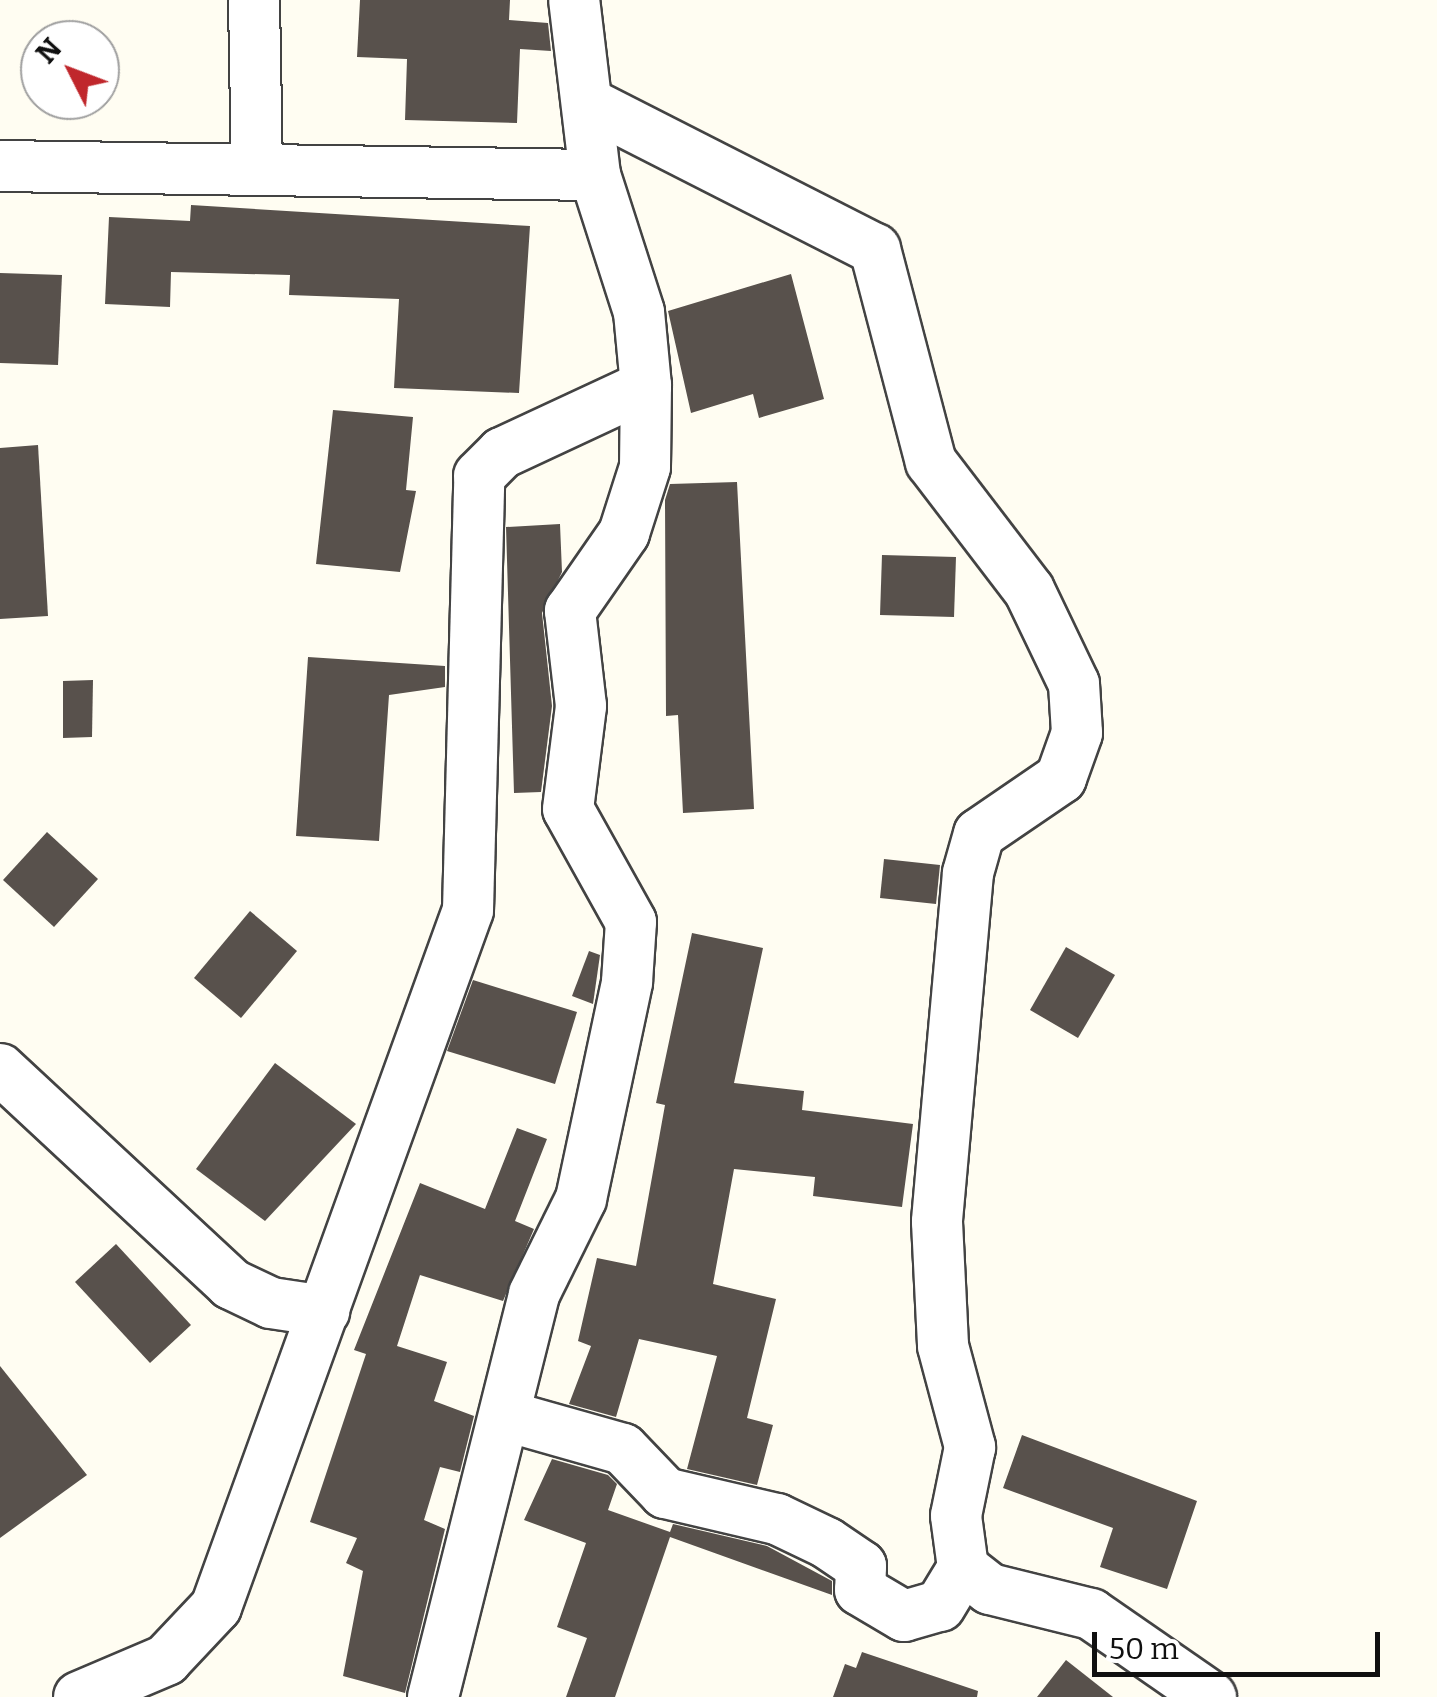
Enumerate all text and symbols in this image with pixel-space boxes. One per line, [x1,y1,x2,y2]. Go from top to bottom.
north arrow [20,20,120,120]
text: N [29,32,68,70]
scale bar [1097,1612,1384,1674]
text: 50 m [1109,1631,1179,1667]

